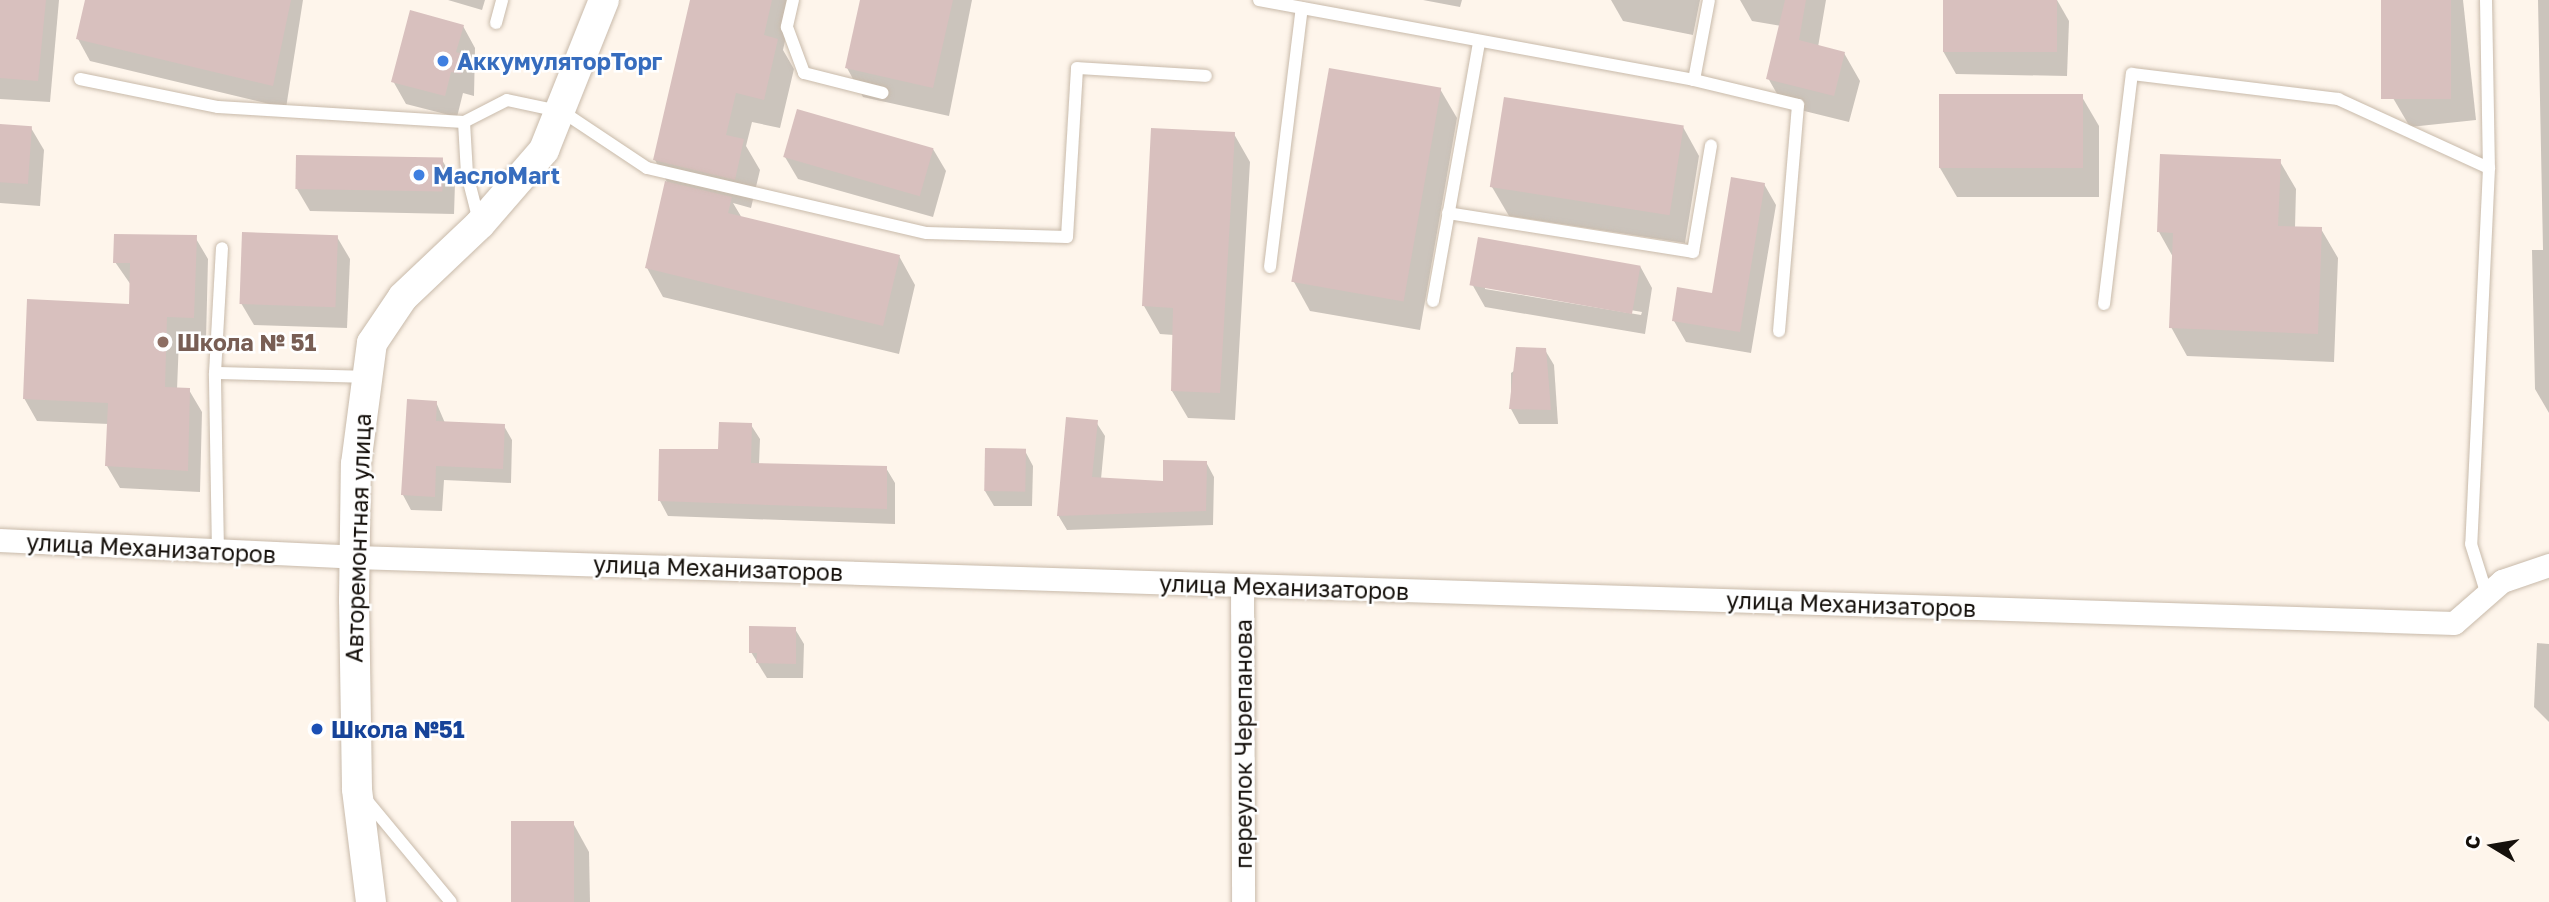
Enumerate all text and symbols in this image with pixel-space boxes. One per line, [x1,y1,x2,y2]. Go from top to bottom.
place label: АккумуляторТорг [457,47,662,75]
marker: АккумуляторТорг [435,53,451,69]
place label: МаслоMart [433,161,560,189]
marker: МаслоMart [411,167,427,183]
place label: Школа № 51 [177,328,316,356]
marker: Школа № 51 [155,334,171,350]
street label: Авторемонтная улица [340,413,376,663]
street label: улица Механизаторов [26,528,276,568]
street label: улица Механизаторов [593,550,843,586]
street label: улица Механизаторов [1159,569,1409,605]
street label: улица Механизаторов [1726,586,1976,622]
street label: переулок Черепанова [1229,619,1257,869]
place label: Школа №51 [331,715,465,743]
marker: Школа №51 [309,721,325,737]
north arrow [2458,811,2528,881]
text: С [2459,833,2484,851]

